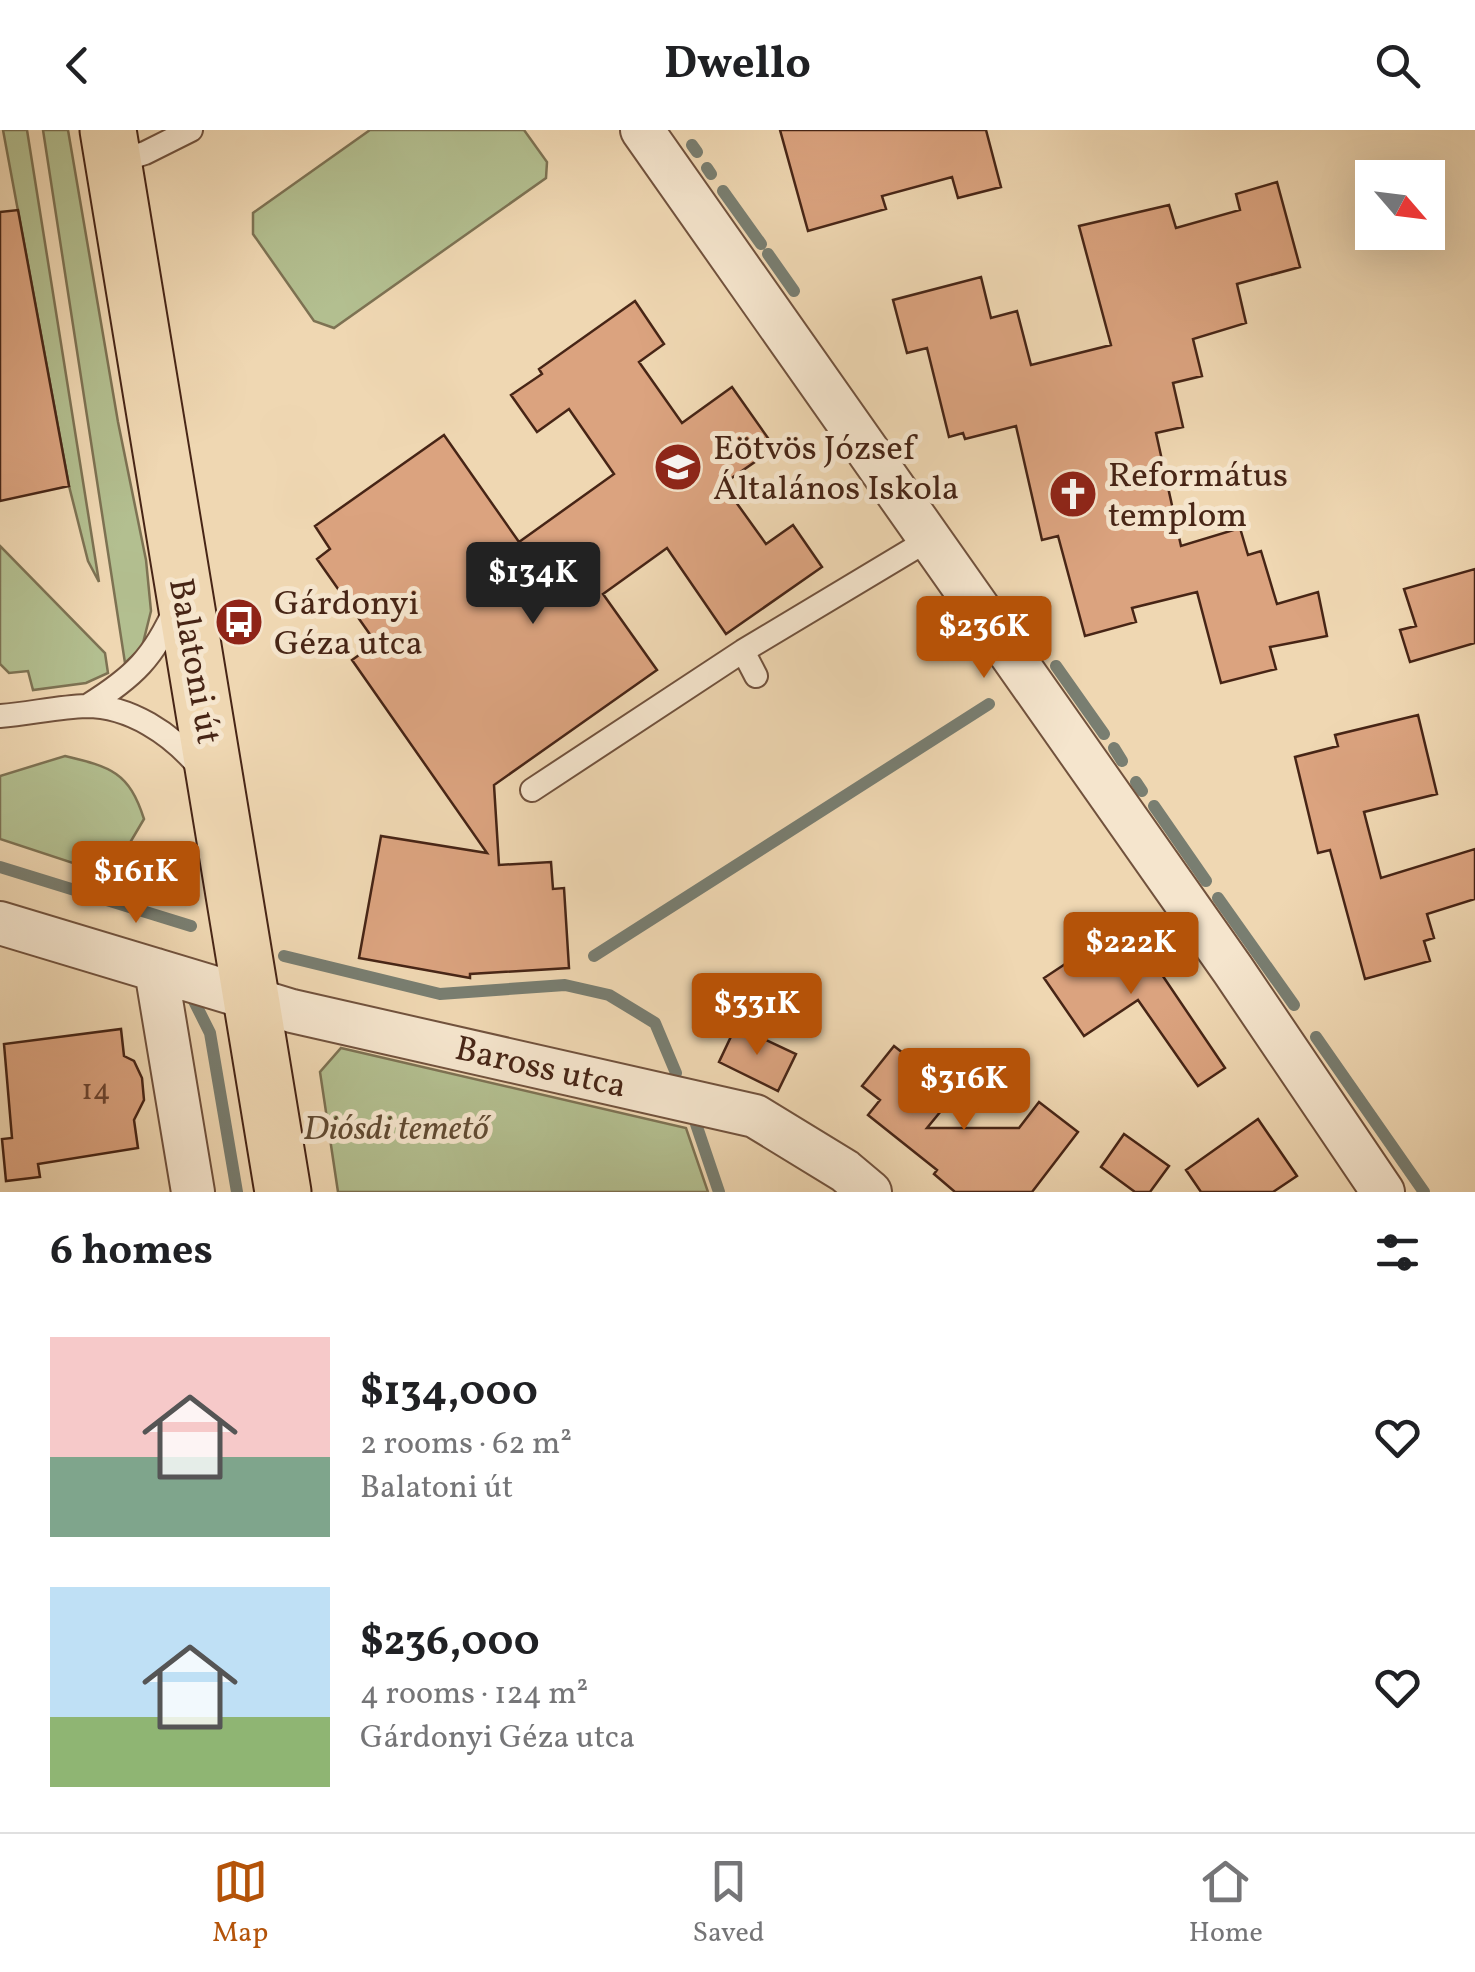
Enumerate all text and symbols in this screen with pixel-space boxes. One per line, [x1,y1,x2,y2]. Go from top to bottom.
text: Dwello [664,34,811,97]
icon: back [50,38,105,93]
icon: search [1370,38,1425,93]
north arrow [1355,160,1445,250]
map controls [1355,160,1445,250]
place label: Eötvös József Általános Iskola [713,426,959,514]
school or university icon: Eötvös József Általános Iskola [652,441,704,493]
place label: Református templom [1108,453,1288,541]
church icon: Református templom [1047,468,1099,520]
pin: $134K [463,542,603,627]
text: $134K [488,552,578,596]
street label: Balatoni út [155,575,231,748]
place label: Gárdonyi Géza utca [274,581,423,669]
bus stop icon: Gárdonyi Géza utca [213,596,265,648]
pin: $236K [914,596,1054,681]
text: $236K [938,606,1030,650]
pin: $161K [66,841,206,926]
text: $161K [94,851,178,895]
pin: $222K [1061,912,1201,997]
text: $222K [1086,922,1176,966]
pin: $331K [687,973,827,1058]
text: $331K [714,983,800,1027]
street label: Baross utca [450,1026,631,1112]
pin: $316K [894,1048,1034,1133]
text: $316K [920,1058,1008,1102]
house number: 14 [81,1070,111,1112]
park label: Diósdi temető [303,1106,492,1154]
text: 6 homes [50,1223,213,1282]
icon: filters [1370,1225,1425,1280]
text: $134,000 [360,1364,538,1423]
icon: home [130,1377,250,1497]
icon: heart [1370,1410,1425,1465]
text: 2 rooms · 62 m² [360,1423,572,1467]
text: Balatoni út [360,1467,513,1511]
text: $236,000 [360,1614,540,1673]
icon: home [130,1627,250,1747]
icon: heart [1370,1660,1425,1715]
text: 4 rooms · 124 m² [360,1673,588,1717]
text: Gárdonyi Géza utca [360,1717,635,1761]
tab: Map [212,1854,268,1953]
tab: Saved [692,1854,765,1953]
tab: Home [1189,1854,1263,1953]

